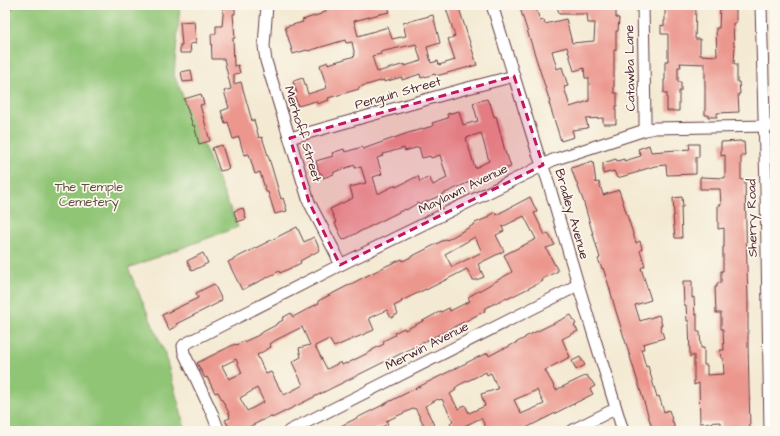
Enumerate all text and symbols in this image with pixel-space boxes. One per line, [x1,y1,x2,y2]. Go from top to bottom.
street label: Catawba Lane [620,25,640,111]
street label: Penguin Street [353,72,444,115]
street label: Merhoff Street [280,84,326,185]
street label: Maylawn Avenue [415,160,511,219]
street label: Bradley Avenue [550,167,594,262]
park label: The Temple Cemetery [55,178,123,212]
street label: Sherry Road [742,178,763,257]
street label: Merwin Avenue [382,317,472,375]

